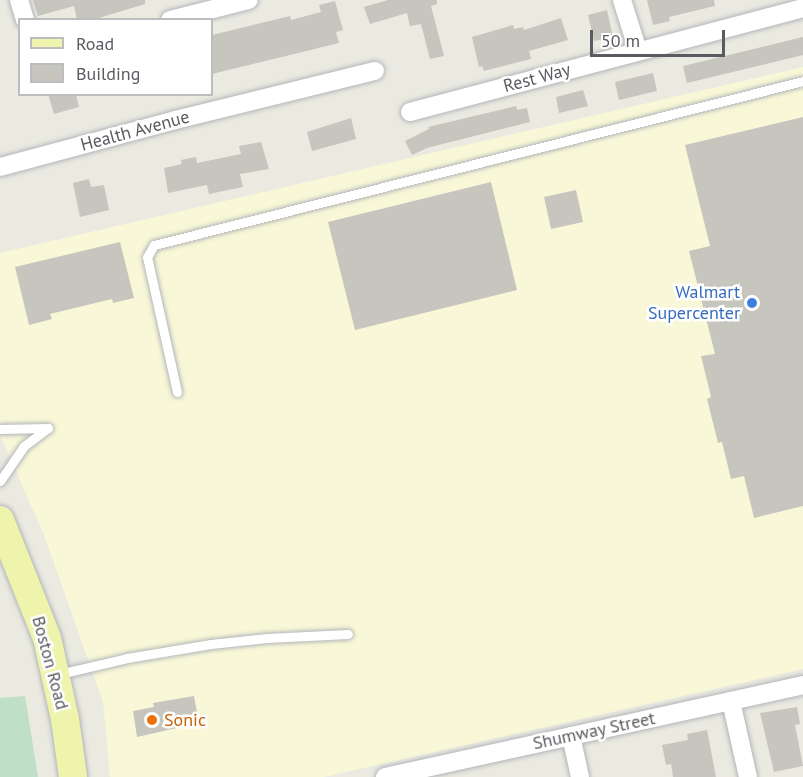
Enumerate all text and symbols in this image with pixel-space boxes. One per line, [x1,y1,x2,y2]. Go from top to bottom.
legend [18,18,213,96]
scale bar [593,18,728,56]
text: 50 m [601,29,640,52]
text: Road [76,32,114,55]
street label: Rest Way [501,59,573,97]
text: Building [76,62,140,85]
street label: Health Avenue [78,106,192,156]
place label: Walmart Supercenter [648,282,740,324]
marker: Walmart Supercenter [745,296,759,310]
street label: Boston Road [27,614,73,712]
street label: Shumway Street [531,707,657,755]
place label: Sonic [164,709,206,731]
marker: Sonic [145,713,159,727]

